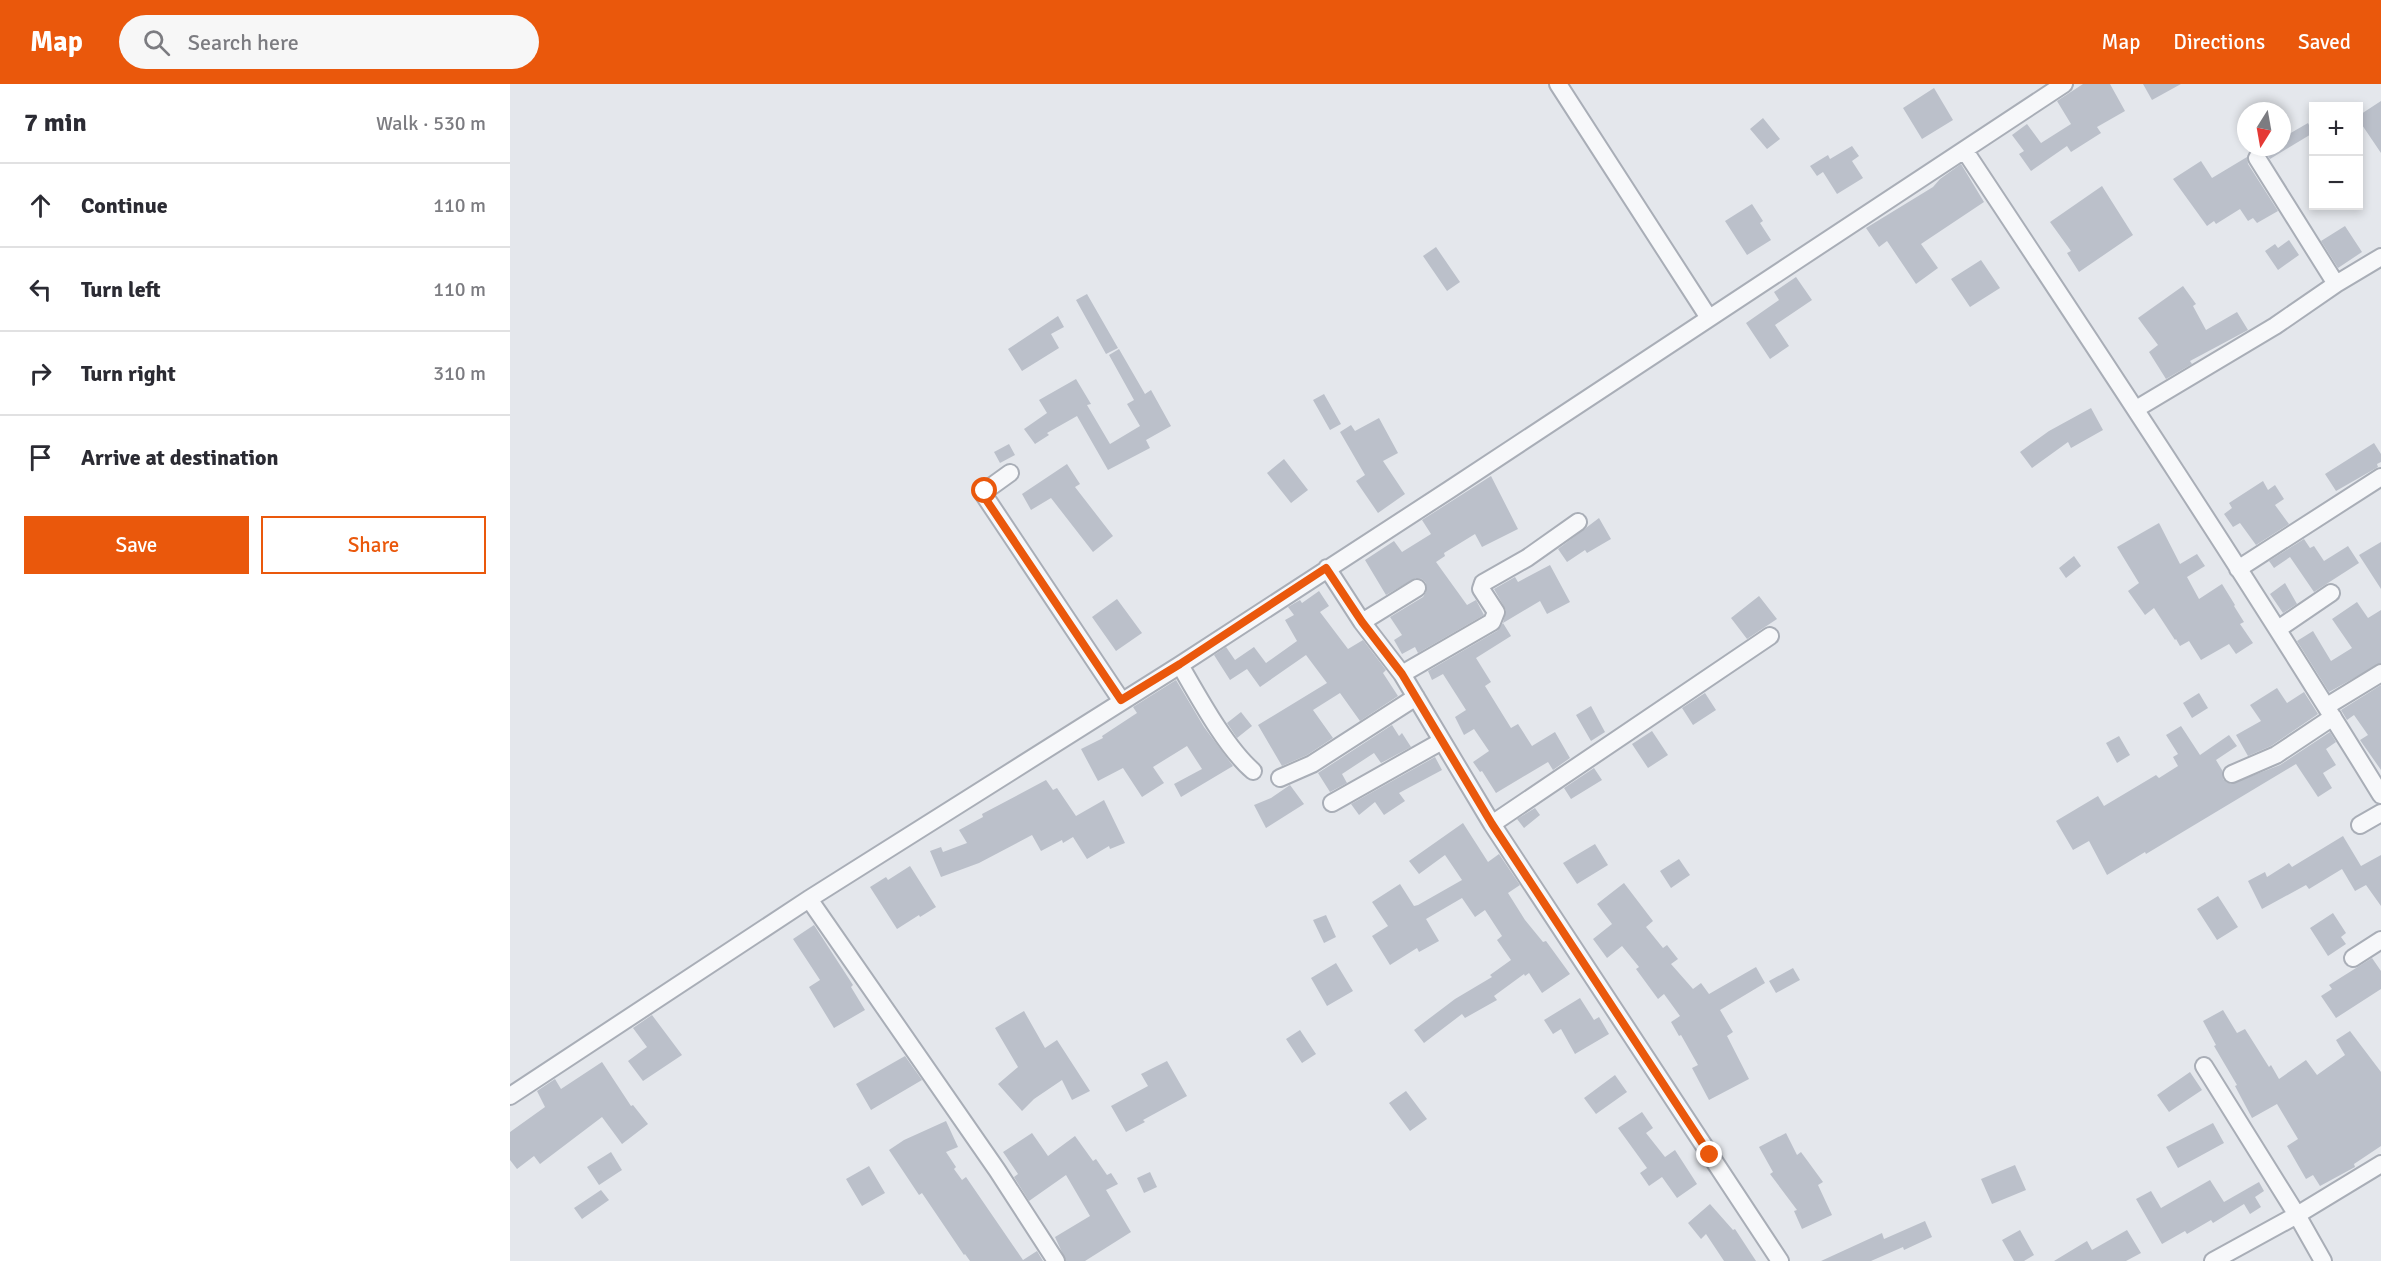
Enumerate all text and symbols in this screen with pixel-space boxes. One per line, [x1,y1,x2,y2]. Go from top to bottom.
search box [119,15,539,69]
text: Map [30,25,83,59]
icon: search [140,26,173,59]
text: Search here [188,29,299,56]
text: Map [2102,29,2140,55]
text: Directions [2173,29,2265,55]
text: Saved [2298,29,2351,55]
north arrow [2237,102,2291,156]
map controls [2309,102,2363,210]
button: + [2309,102,2363,156]
text: 7 min [24,107,87,139]
text: Walk · 530 m [376,111,486,136]
button: − [2309,156,2363,210]
icon: ahead [24,189,57,222]
text: Continue [81,192,168,219]
text: 110 m [433,193,486,218]
icon: left [24,273,57,306]
text: Turn left [81,276,161,303]
text: 110 m [433,277,486,302]
icon: right [24,357,57,390]
text: Turn right [81,360,176,387]
text: 310 m [433,361,486,386]
icon: arrive [24,441,57,474]
text: Arrive at destination [81,444,278,471]
route start [971,477,997,503]
button: Save [24,516,249,574]
button: Share [261,516,486,574]
route end [1696,1141,1722,1167]

